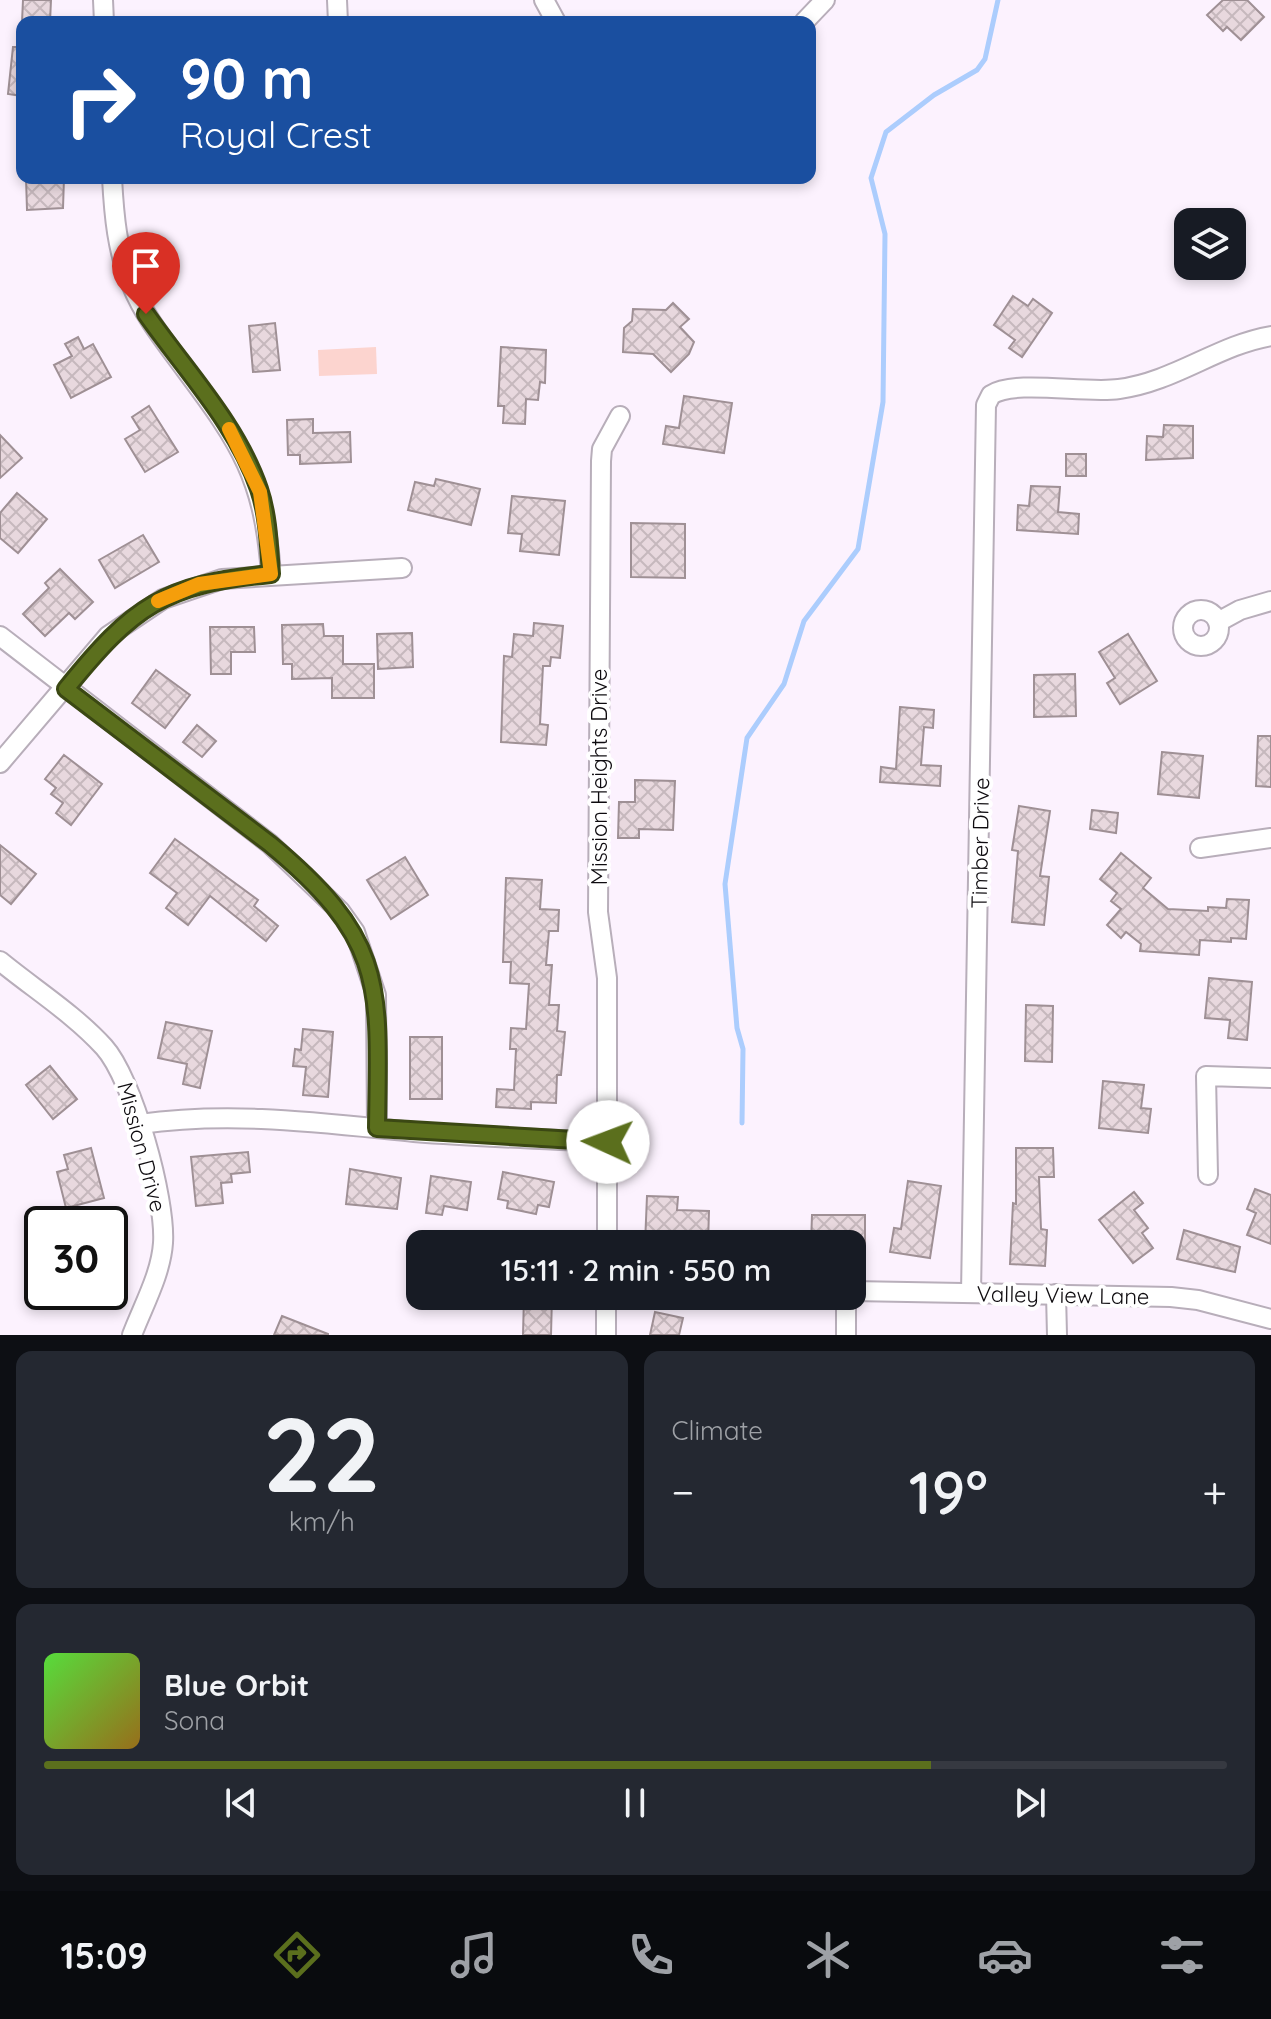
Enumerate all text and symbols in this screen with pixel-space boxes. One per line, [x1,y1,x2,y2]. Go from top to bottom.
text: 90 m [180,43,314,113]
icon: right [48,48,152,152]
text: Royal Crest [180,112,372,157]
map controls [1174,208,1246,280]
button: layers [1174,208,1246,280]
pin [112,232,180,314]
icon: arrive [124,244,168,288]
street label: Mission Heights Drive [585,669,613,885]
street label: Timber Drive [965,777,995,909]
street label: Mission Drive [111,1079,173,1215]
position arrow [566,1100,650,1184]
speed limit sign: 30 [24,1206,128,1310]
text: 15:11 · 2 min · 550 m [501,1251,771,1289]
street label: Valley View Lane [976,1279,1150,1311]
text: 22 [263,1388,381,1518]
text: Climate [672,1414,763,1447]
text: 19° [909,1454,988,1529]
text: − [672,1464,694,1519]
text: + [1202,1464,1227,1519]
text: km/h [289,1505,355,1538]
text: Blue Orbit [164,1666,309,1704]
text: Sona [164,1704,225,1737]
icon: previous [219,1781,263,1825]
icon: pause [613,1781,657,1825]
icon: next [1008,1781,1052,1825]
icon: directions [269,1927,325,1983]
icon: music [446,1927,502,1983]
icon: phone [623,1927,679,1983]
icon: climate [800,1927,856,1983]
icon: car [977,1927,1033,1983]
icon: filters [1154,1927,1210,1983]
text: 15:09 [61,1933,148,1978]

